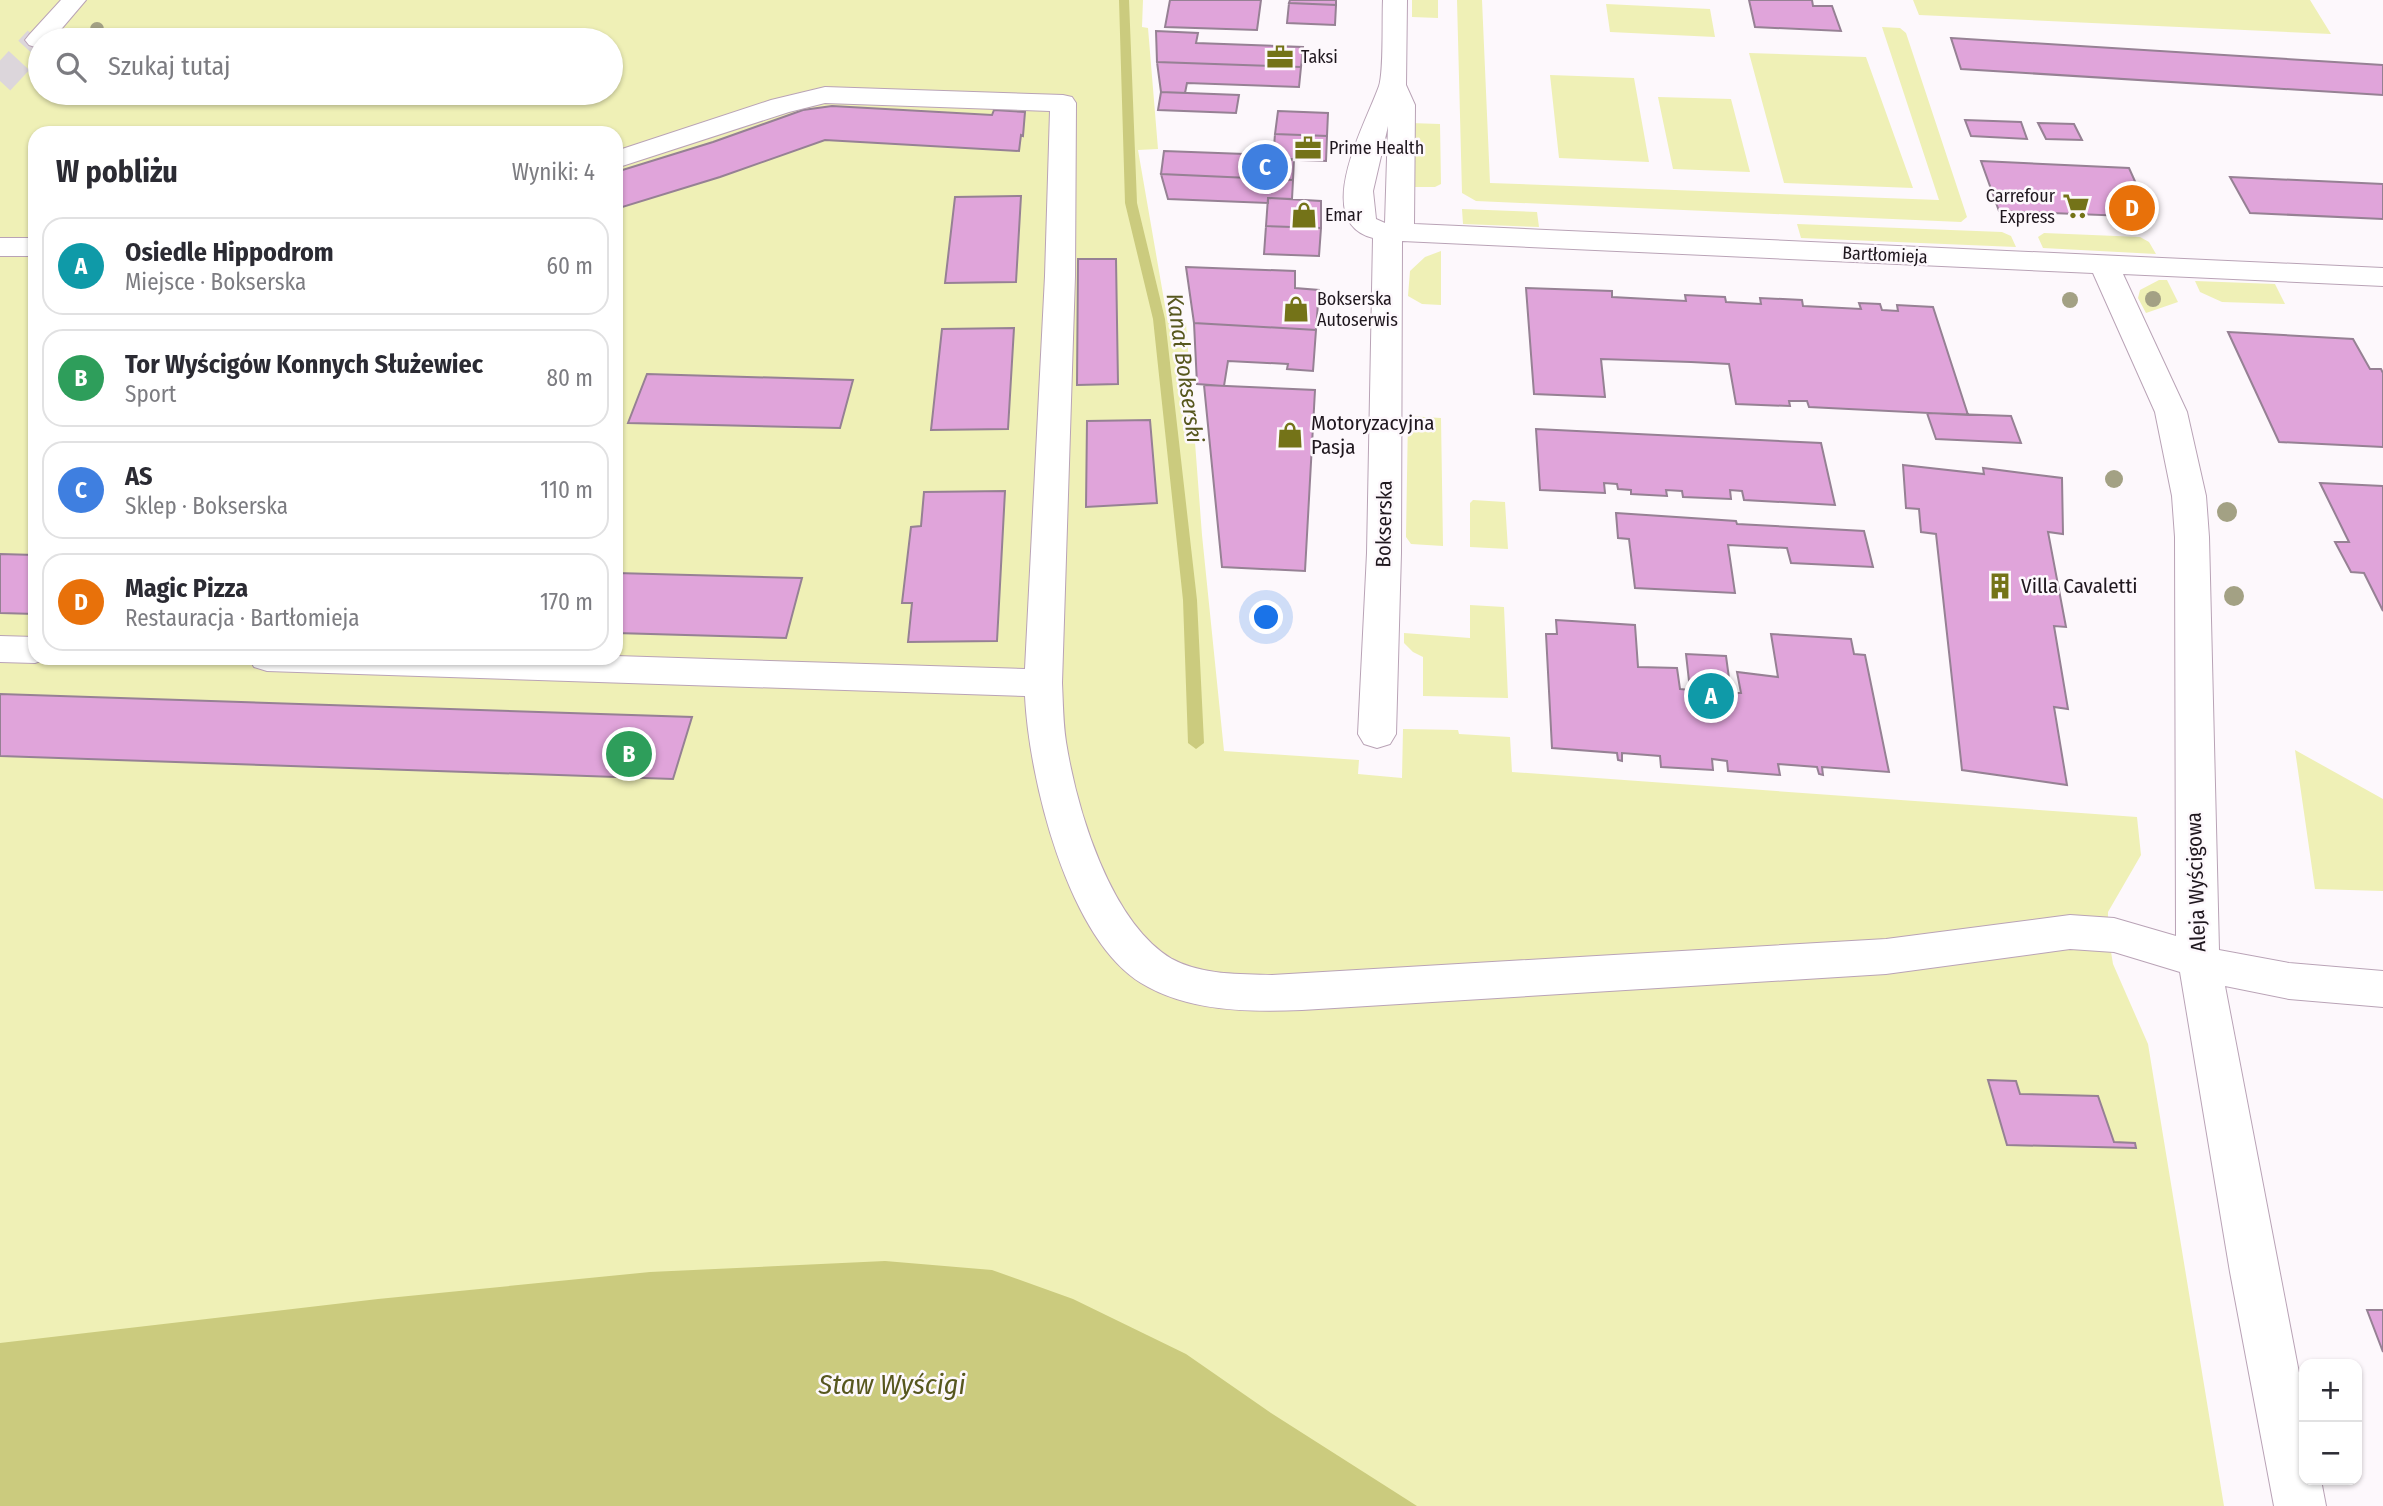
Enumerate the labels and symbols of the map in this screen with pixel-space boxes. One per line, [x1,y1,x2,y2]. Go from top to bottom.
office icon: Taksi [1265,42,1295,72]
place label: Taksi [1301,46,1338,68]
office icon: Prime Health [1293,133,1323,163]
place label: Prime Health [1329,137,1424,159]
pin: C [1242,141,1288,193]
pin: D [2109,182,2155,234]
place label: Carrefour Express [1986,185,2056,228]
supermarket icon: Carrefour Express [2061,191,2091,221]
shop icon: Emar [1289,200,1319,230]
place label: Emar [1325,204,1363,226]
street label: Bartłomieja [1842,242,1928,268]
place label: Bokserska Autoserwis [1317,288,1398,331]
water label: Kanał Bokserski [1161,291,1209,445]
shop icon: Bokserska Autoserwis [1281,294,1311,324]
place label: Motoryzacyjna Pasja [1311,410,1435,460]
shop icon: Motoryzacyjna Pasja [1275,420,1305,450]
street label: Bokserska [1370,480,1398,568]
building icon: Villa Cavaletti [1985,571,2015,601]
place label: Villa Cavaletti [2021,573,2138,599]
your location [1249,600,1283,634]
pin: A [1688,670,1734,722]
pin: B [606,728,652,780]
street label: Aleja Wyścigowa [2181,812,2211,952]
water label: Staw Wyścigi [817,1368,966,1401]

